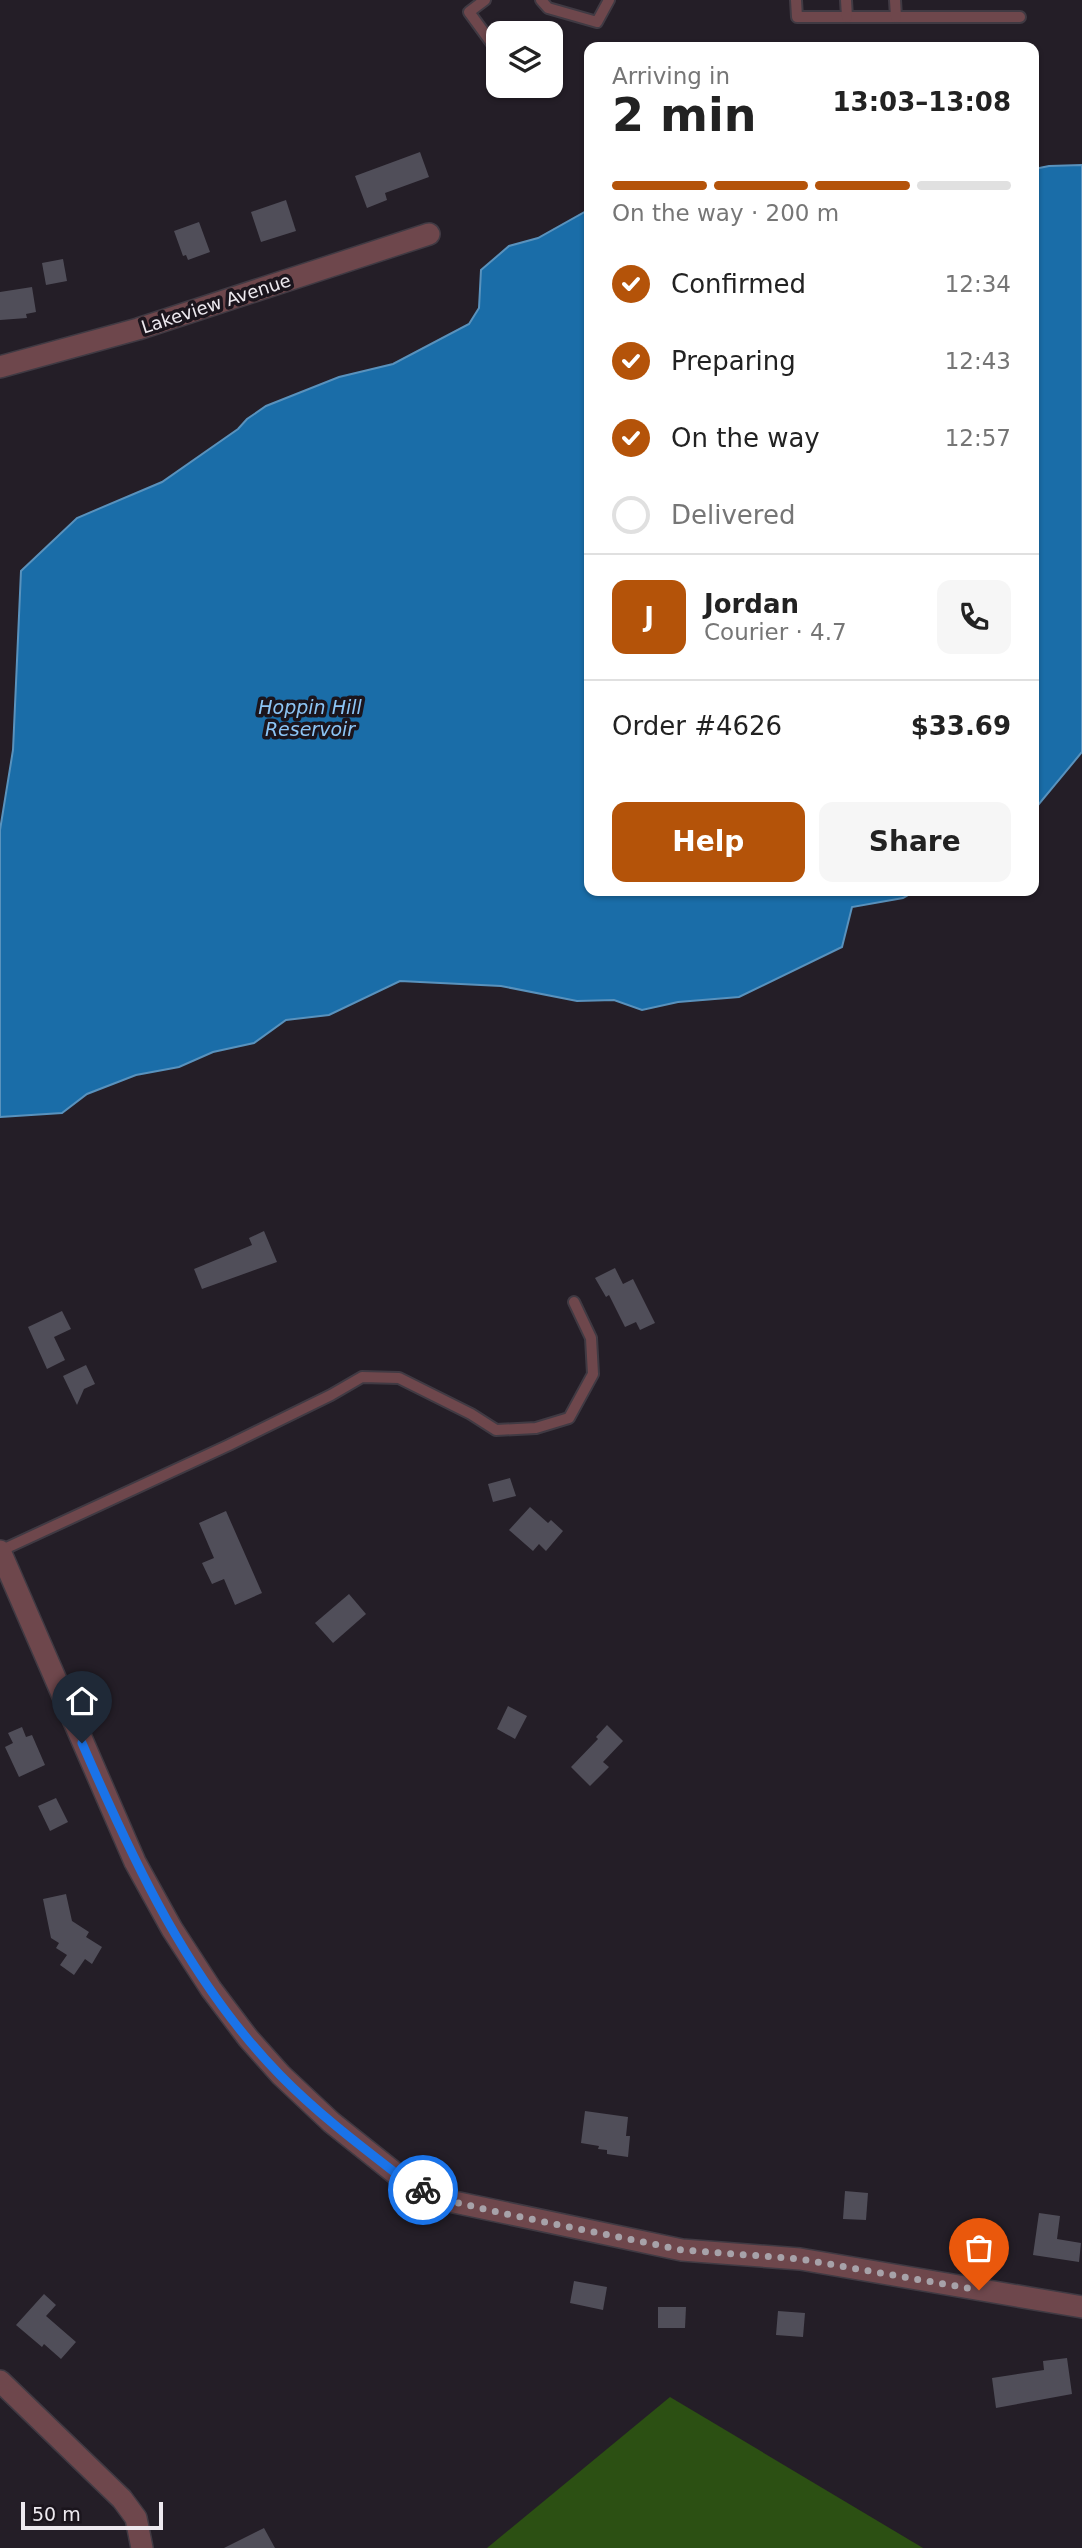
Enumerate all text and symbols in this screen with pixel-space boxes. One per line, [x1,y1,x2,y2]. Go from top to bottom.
map controls [486,21,563,98]
button: layers [486,21,563,98]
text: Arriving in [612,63,730,89]
text: 13:03–13:08 [832,87,1011,117]
text: 2 min [612,88,756,142]
text: On the way · 200 m [612,200,839,226]
icon: check [612,265,650,303]
street label: Lakeview Avenue [138,269,293,338]
text: Confirmed [671,269,806,299]
text: 12:34 [945,271,1011,297]
icon: check [612,342,650,380]
text: Preparing [671,346,796,376]
text: 12:43 [945,348,1011,374]
icon: check [612,419,650,457]
text: On the way [671,423,820,453]
text: 12:57 [945,425,1011,451]
text: Delivered [671,500,795,530]
button: phone [937,580,1011,654]
text: Jordan [704,589,799,619]
text: J [644,602,654,632]
text: Courier · 4.7 [704,619,847,645]
water label: Hoppin Hill Reservoir [258,696,362,740]
text: Order #4626 [612,711,782,741]
text: $33.69 [911,711,1011,741]
button: Help [612,802,805,882]
button: Share [819,802,1011,882]
pin [52,1671,112,1743]
icon: home [63,1682,101,1720]
courier [388,2155,458,2225]
icon: bike [404,2171,442,2209]
pin [949,2218,1009,2290]
icon: bag [960,2229,998,2267]
scale bar [21,2499,163,2531]
text: 50 m [32,2503,81,2525]

